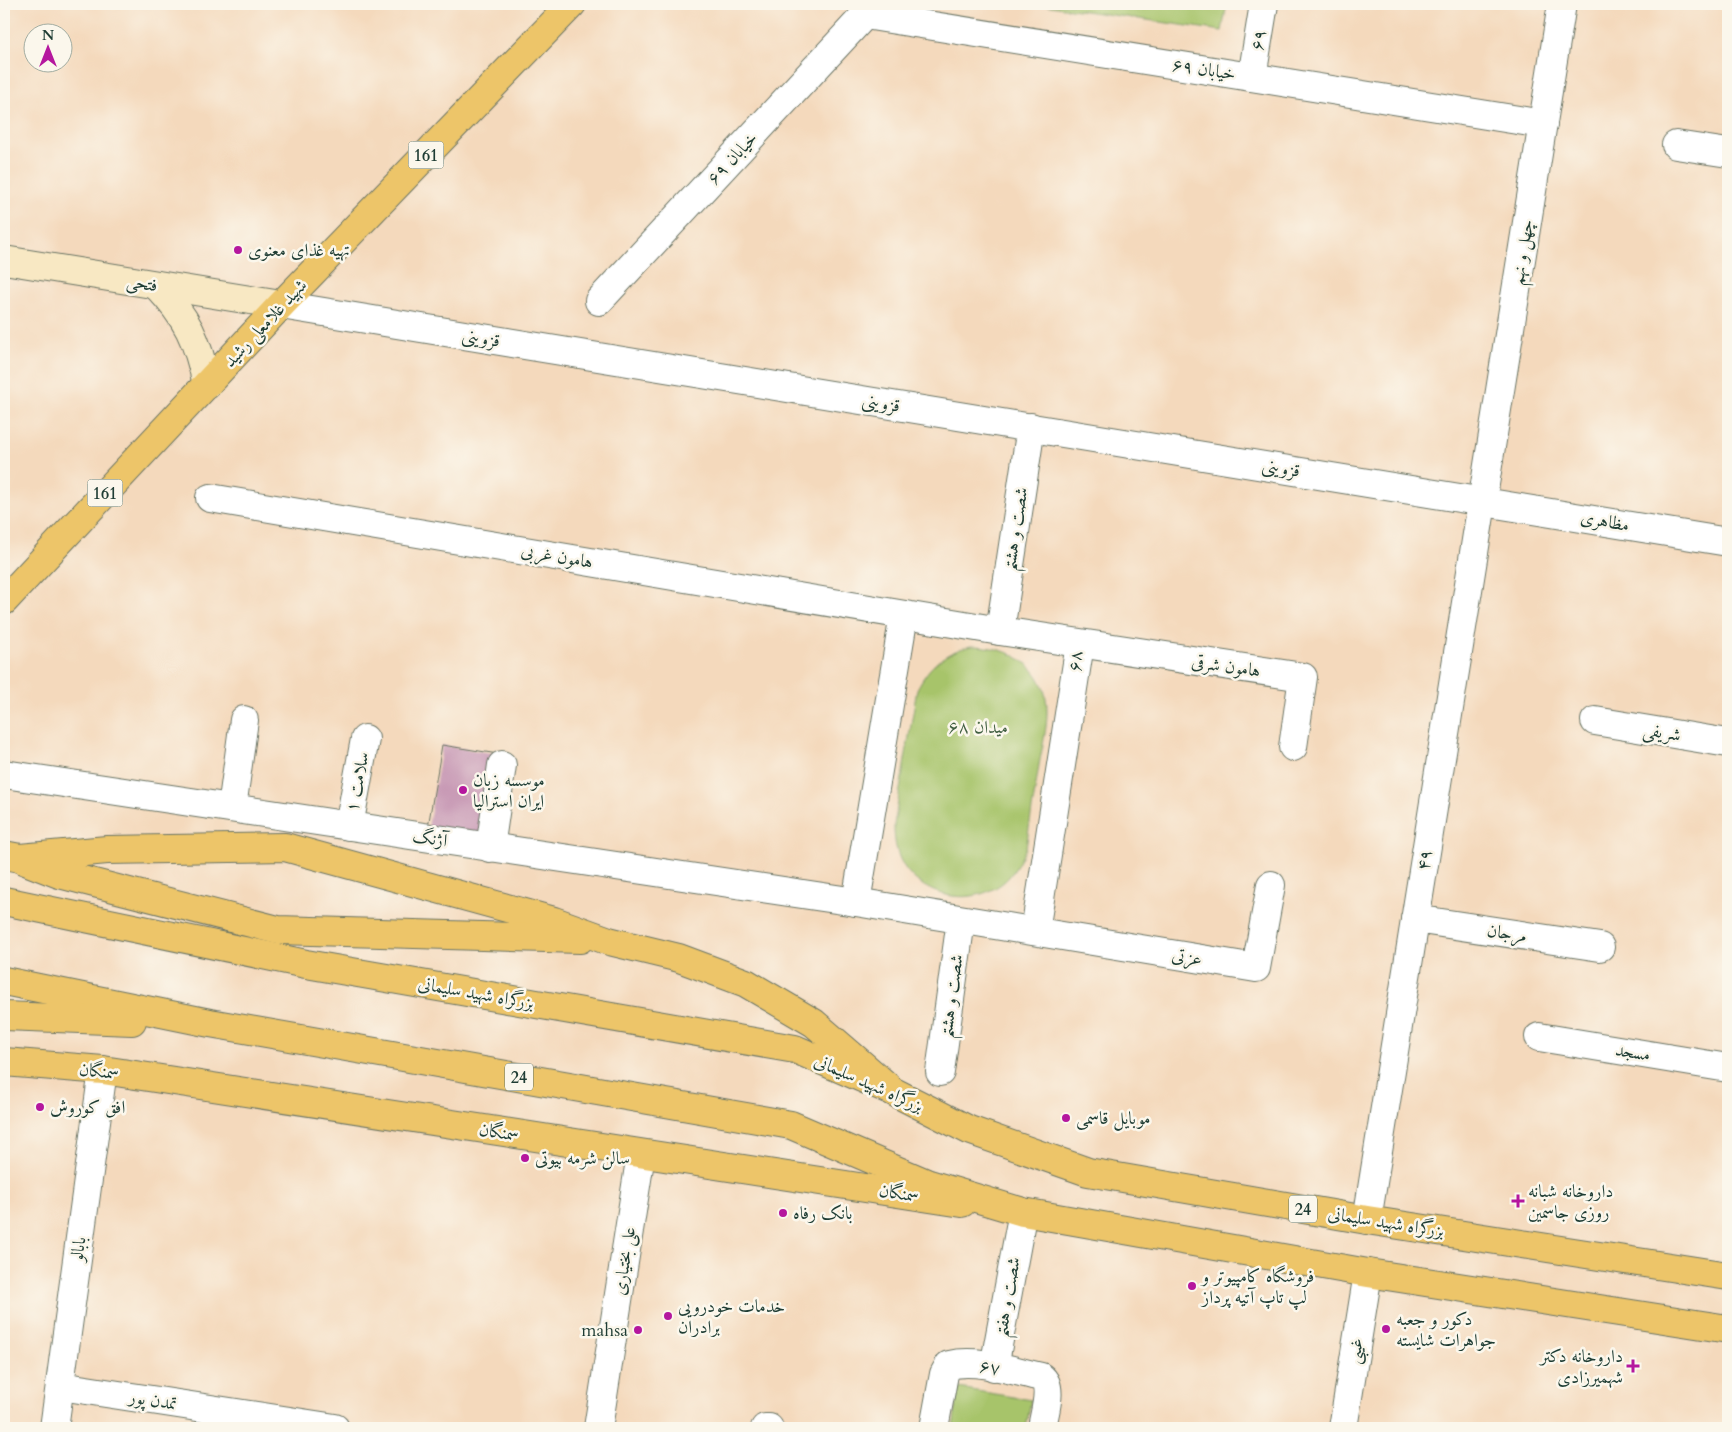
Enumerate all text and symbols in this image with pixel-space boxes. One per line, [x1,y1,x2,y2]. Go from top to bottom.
north arrow [22,22,72,72]
text: N [42,26,54,45]
street label: ۶۹ [1245,28,1272,52]
street label: خیابان ۶۹ [1170,52,1238,87]
street label: خیابان ۶۹ [701,126,763,190]
road number: 161 [408,142,444,168]
street label: چهل و نهم [1505,217,1544,287]
place label: تهیه غذای معنوی [248,238,350,263]
marker: تهیه غذای معنوی [232,244,244,256]
street label: فتحی [125,269,159,298]
street label: شهید غلامعلی رشید [218,274,313,373]
street label: قزوینی [460,323,502,354]
street label: قزوینی [860,388,902,419]
street label: قزوینی [1260,453,1302,484]
road number: 161 [88,479,122,506]
street label: شصت و هشتم [997,485,1039,574]
street label: مظاهری [1579,505,1631,538]
street label: هامون غربی [519,538,595,575]
street label: هامون شرقی [1190,649,1262,684]
street label: ۶۸ [1062,650,1089,672]
park label: میدان ۶۸ [948,715,1008,740]
street label: شریفی [1641,717,1683,748]
street label: سلامت ۱ [339,750,376,814]
place label: موسسه زبان ایران استرالیا [473,768,545,814]
marker: موسسه زبان ایران استرالیا [457,784,469,796]
street label: آژنگ [411,823,451,854]
street label: ۴۹ [1411,848,1438,872]
street label: مرجان [1485,918,1529,949]
street label: عزتی [1170,943,1204,972]
street label: شصت و هشتم [933,953,975,1040]
street label: بزرگراه شهید سلیمانی [416,971,536,1016]
street label: مسجد [1614,1037,1652,1068]
street label: بزرگراه شهید سلیمانی [810,1048,927,1119]
street label: سمنگان [78,1057,120,1086]
road number: 24 [505,1064,533,1090]
place label: افق کوروش [50,1095,125,1120]
marker: افق کوروش [34,1101,46,1113]
place label: موبایل قاسمی [1076,1106,1151,1131]
marker: موبایل قاسمی [1060,1112,1072,1124]
street label: سمنگان [477,1117,521,1148]
place label: سالن شرمه بیوتی [535,1146,630,1171]
marker: سالن شرمه بیوتی [519,1152,531,1164]
street label: سمنگان [877,1178,921,1209]
place label: داروخانه شبانه روزی جاسمین [1528,1179,1613,1225]
marker: داروخانه شبانه روزی جاسمین [1512,1195,1524,1207]
road number: 24 [1289,1196,1317,1222]
place label: بانک رفاه [793,1201,852,1226]
street label: بزرگراه شهید سلیمانی [1326,1201,1446,1244]
marker: بانک رفاه [777,1207,789,1219]
street label: علی بختیاری [607,1225,642,1297]
street label: بابالو [64,1235,93,1265]
street label: شصت و هفتم [988,1255,1032,1340]
place label: فروشگاه کامپیوتر و لپ تاپ آتیه پرداز [1200,1264,1314,1311]
marker: فروشگاه کامپیوتر و لپ تاپ آتیه پرداز [1186,1280,1198,1292]
place label: خدمات خودرویی برادران [678,1294,785,1340]
place label: دکور و جعبه جواهرات شایسته [1396,1307,1496,1353]
marker: خدمات خودرویی برادران [662,1310,674,1322]
place label: mahsa [581,1318,628,1343]
marker: دکور و جعبه جواهرات شایسته [1380,1323,1392,1335]
marker: mahsa [632,1324,644,1336]
street label: غیبی [1341,1336,1372,1366]
place label: داروخانه دکتر شهمیرزادی [1538,1344,1623,1390]
street label: ۶۷ [978,1354,1002,1381]
marker: داروخانه دکتر شهمیرزادی [1627,1360,1639,1372]
street label: تمدن پور [125,1384,179,1417]

